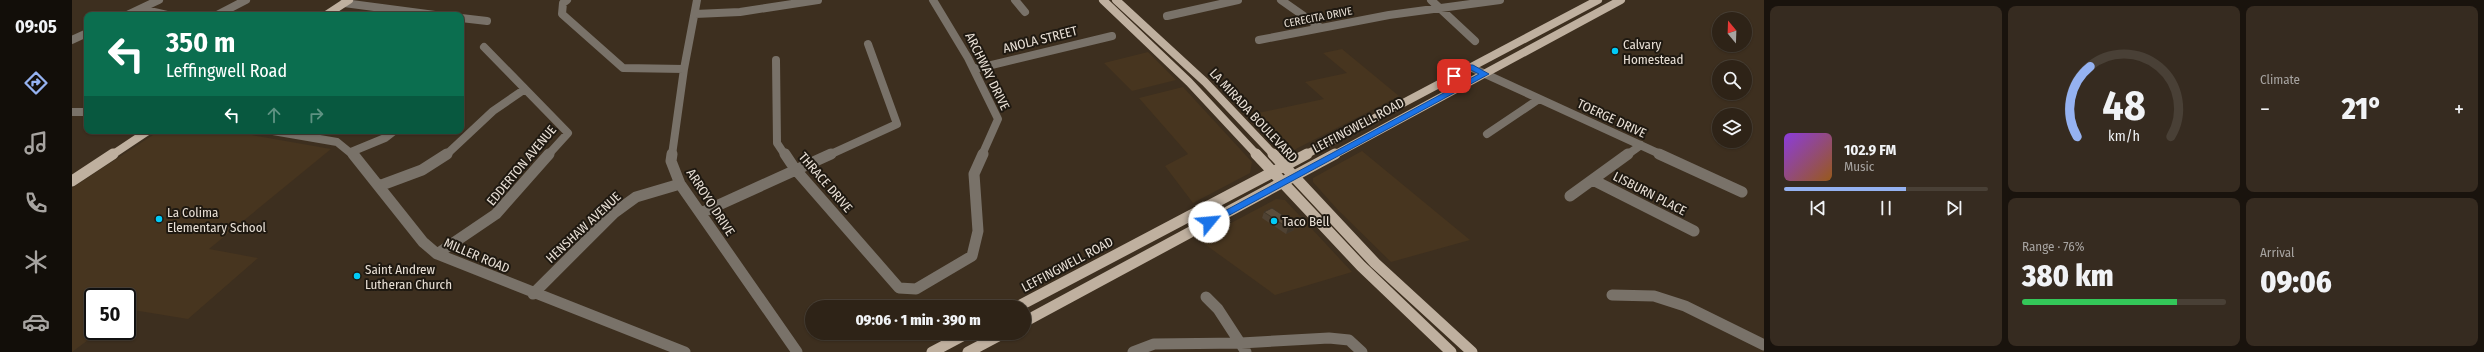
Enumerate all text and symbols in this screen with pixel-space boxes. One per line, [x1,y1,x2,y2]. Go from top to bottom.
street label: CERECITA DRIVE [1283,5,1353,30]
north arrow [1712,12,1752,52]
map controls [1712,12,1752,148]
text: 09:05 [15,16,57,38]
street label: ANOLA STREET [1001,23,1079,56]
text: 350 m [166,26,235,59]
icon: left [100,28,152,80]
street label: ARCHWAY DRIVE [962,30,1013,112]
place label: Calvary Homestead [1623,37,1683,67]
marker: Calvary Homestead [1610,46,1620,56]
pin [1437,59,1471,93]
text: Leffingwell Road [166,60,287,82]
button: search [1712,60,1752,100]
icon: arrive [1443,65,1465,87]
street label: LA MIRADA BOULEVARD [1206,66,1301,165]
icon: directions [22,69,50,97]
text: Climate [2260,72,2300,87]
text: 48 [2102,81,2146,131]
text: 21° [2342,91,2382,127]
street label: LEFFINGWELL ROAD [1310,95,1407,156]
street label: TOERGE DRIVE [1575,96,1649,141]
text: − [2260,96,2270,123]
text: + [2454,96,2464,123]
icon: left [221,104,243,126]
icon: ahead [263,104,285,126]
icon: right [305,104,327,126]
button: layers [1712,108,1752,148]
street label: EDDERTON AVENUE [484,122,559,208]
text: km/h [2108,128,2140,145]
icon: music [22,129,50,157]
text: 102.9 FM [1844,141,1896,159]
street label: THRACE DRIVE [796,149,856,215]
text: Music [1844,159,1874,174]
street label: ARROYO DRIVE [683,166,738,239]
street label: LISBURN PLACE [1611,169,1689,218]
icon: phone [22,189,50,217]
street label: HENSHAW AVENUE [543,189,624,266]
icon: previous [1807,197,1829,219]
icon: pause [1875,197,1897,219]
icon: next [1943,197,1965,219]
position arrow [1188,201,1230,243]
place label: La Colima Elementary School [167,205,267,235]
marker: La Colima Elementary School [154,214,164,224]
place label: Taco Bell [1282,214,1330,229]
marker: Taco Bell [1269,216,1279,226]
street label: LEFFINGWELL ROAD [1019,234,1116,295]
street label: MILLER ROAD [442,235,512,276]
text: Range · 76% [2022,239,2085,254]
text: Arrival [2260,245,2294,260]
icon: climate [22,248,50,276]
text: 380 km [2022,258,2114,294]
place label: Saint Andrew Lutheran Church [365,262,452,292]
text: 09:06 [2260,264,2332,300]
marker: Saint Andrew Lutheran Church [352,271,362,281]
speed limit sign: 50 [84,288,136,340]
icon: car [22,308,50,336]
text: 09:06 · 1 min · 390 m [855,311,981,329]

